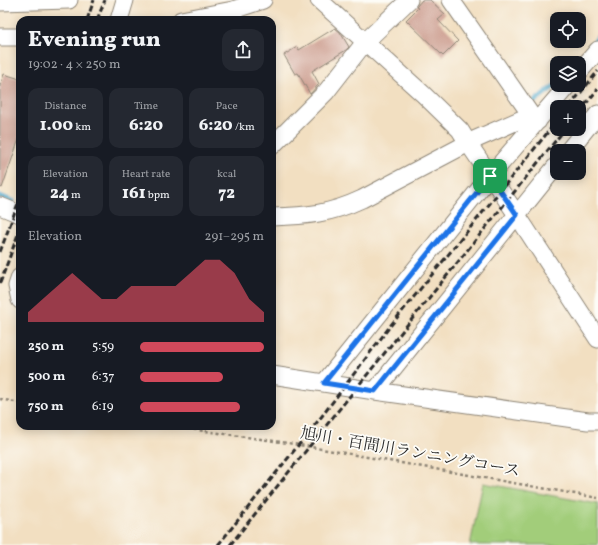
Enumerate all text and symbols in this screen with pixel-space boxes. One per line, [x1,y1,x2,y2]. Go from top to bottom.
map controls [550,12,586,180]
button: locate [550,12,586,48]
text: Evening run [28,25,161,56]
button: share [222,29,264,71]
text: 19:02 · 4 × 250 m [28,56,120,74]
button: layers [550,56,586,92]
text: Distance [44,99,86,114]
text: Time [134,99,158,114]
text: Pace [216,99,238,114]
button: + [550,100,586,136]
text: 1.00 [40,114,73,137]
text: 6:20 [129,114,163,137]
text: 6:20 [199,114,233,137]
text: km [73,120,91,135]
text: /km [233,120,255,135]
button: − [550,144,586,180]
pin [473,159,507,193]
icon: arrive [479,165,501,187]
text: Elevation [42,167,88,182]
text: Heart rate [122,167,170,182]
text: kcal [217,167,236,182]
text: 24 [50,182,69,205]
text: 161 [122,182,146,205]
text: 72 [218,182,235,205]
text: m [69,188,81,203]
text: bpm [146,188,170,203]
text: Elevation [28,228,82,246]
text: 291–295 m [205,228,264,246]
text: 250 m [28,338,64,356]
text: 5:59 [92,338,114,356]
text: 500 m [28,368,65,386]
text: 6:37 [92,368,115,386]
text: 750 m [28,398,64,416]
text: 6:19 [92,398,113,416]
street label: 旭川・百間川ランニングコース [298,423,522,483]

